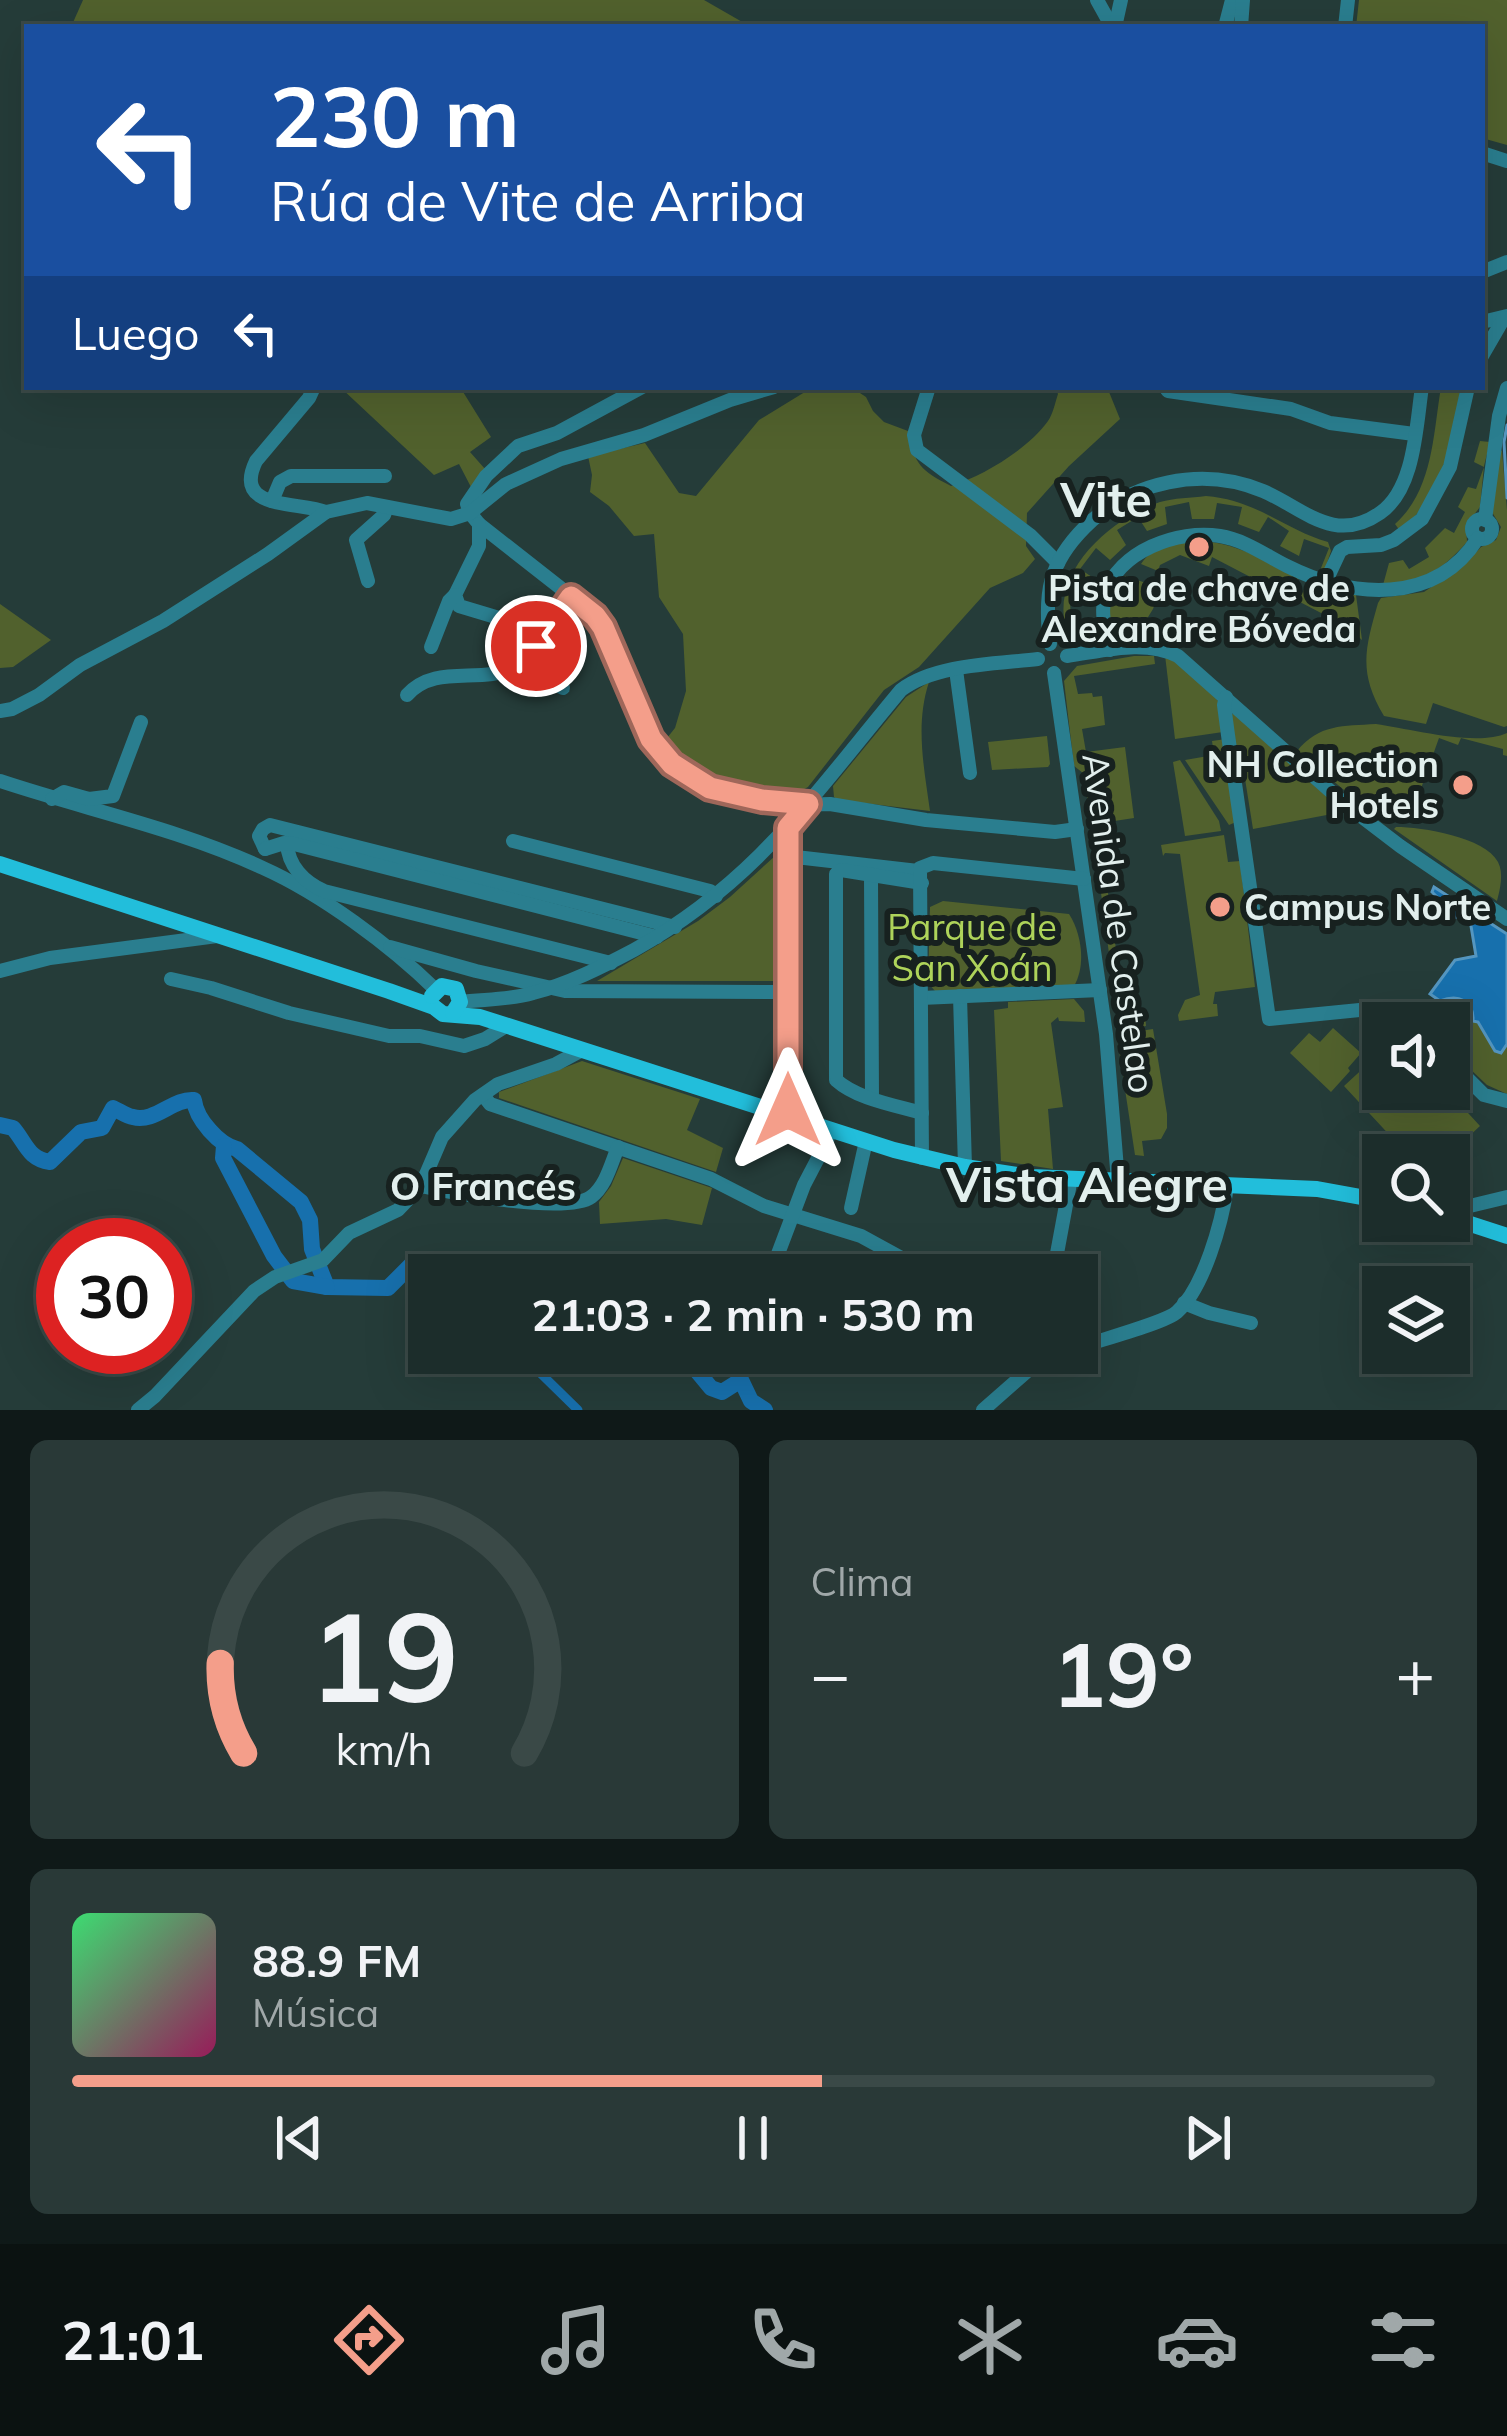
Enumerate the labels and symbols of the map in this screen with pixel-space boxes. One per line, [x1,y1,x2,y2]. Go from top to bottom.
district label: Vite [1059,469,1152,529]
marker: Pista de chave de Alexandre Bóveda [1186,534,1212,560]
place label: Pista de chave de Alexandre Bóveda [1042,565,1356,651]
pin [485,595,587,697]
place label: NH Collection Hotels [1207,741,1439,827]
street label: Avenida de Castelao [1073,750,1166,1096]
marker: NH Collection Hotels [1450,772,1476,798]
place label: Campus Norte [1244,884,1491,929]
marker: Campus Norte [1207,894,1233,920]
park label: Parque de San Xoán [887,904,1057,990]
position arrow [725,1047,851,1173]
district label: Vista Alegre [945,1154,1228,1214]
district label: O Francés [390,1161,576,1210]
speed limit sign: 30 [36,1218,192,1374]

